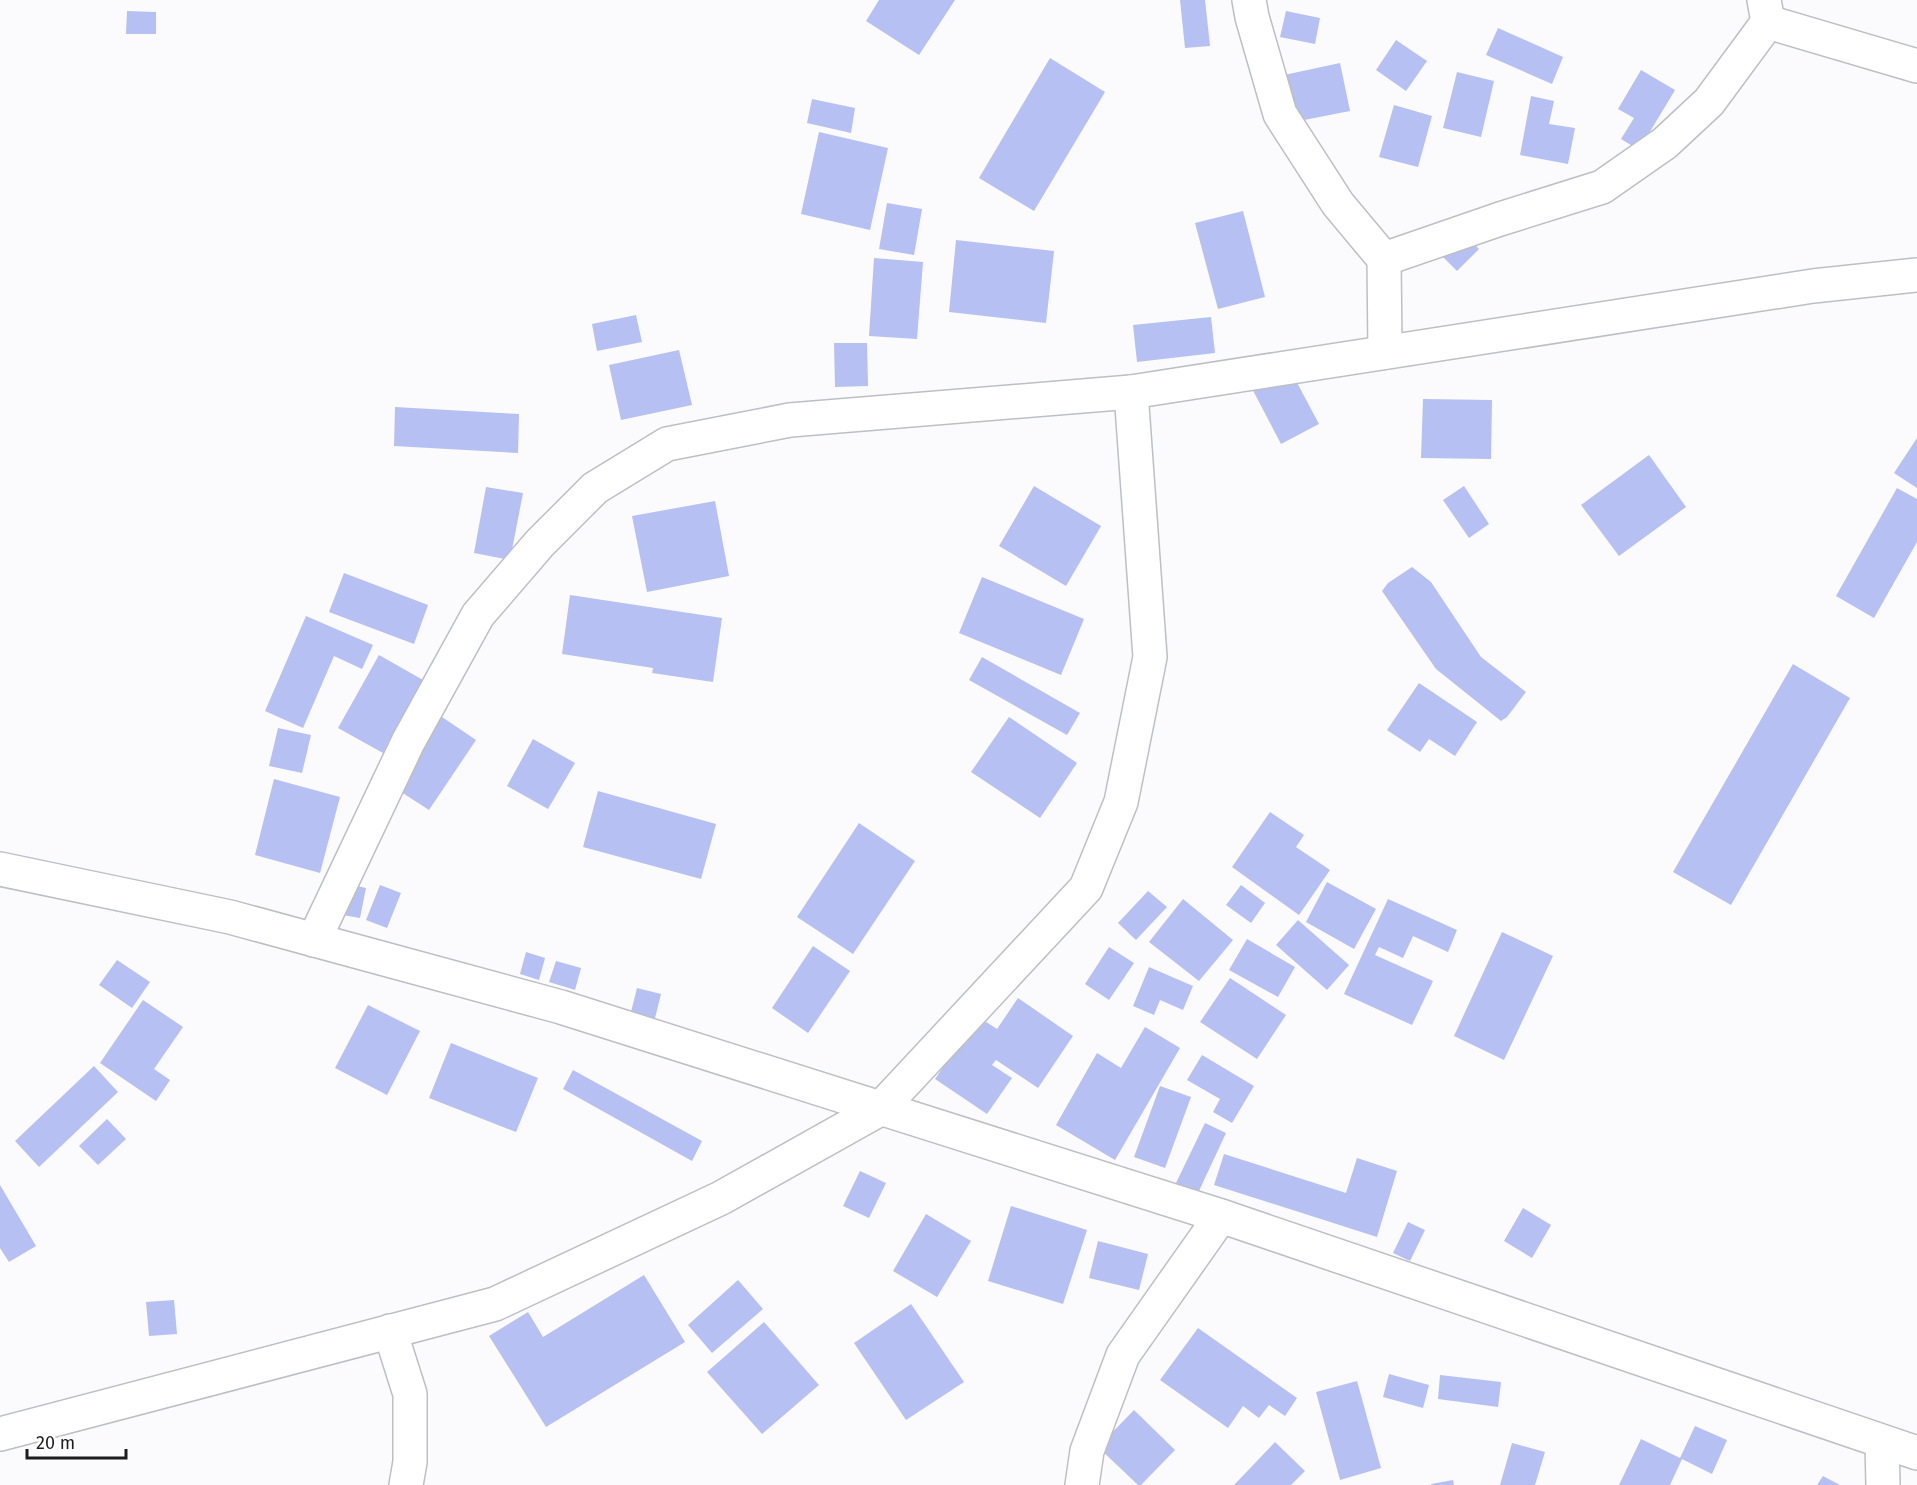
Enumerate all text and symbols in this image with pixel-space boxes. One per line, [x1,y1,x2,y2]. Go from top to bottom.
scale bar [27,1422,126,1460]
text: 20 m [36,1432,75,1454]

